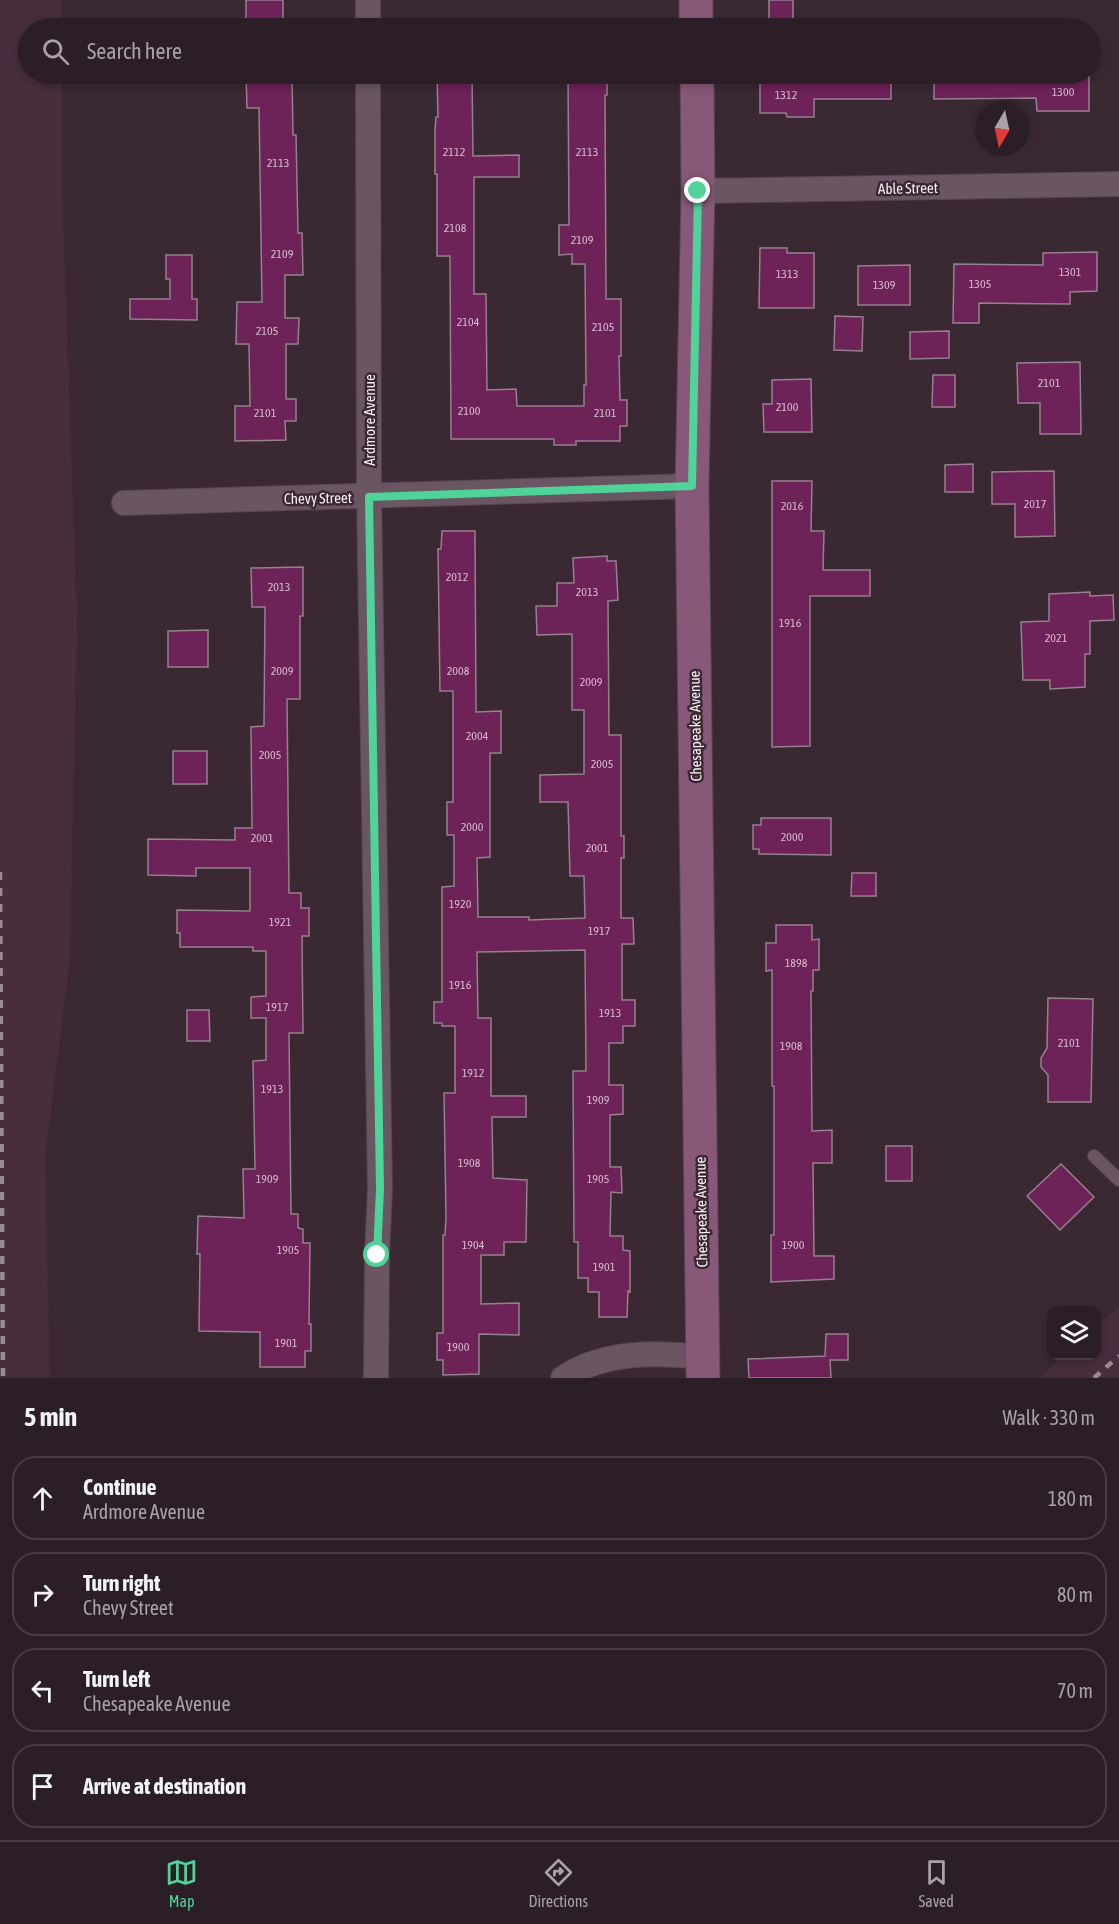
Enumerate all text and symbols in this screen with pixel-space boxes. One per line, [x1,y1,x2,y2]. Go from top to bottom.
search box [18,18,1101,84]
icon: search [39,35,72,68]
text: Search here [87,38,182,64]
house number: 1300 [1052,85,1075,99]
house number: 1312 [775,88,797,102]
north arrow [975,102,1029,156]
house number: 2112 [443,145,465,159]
house number: 2113 [576,145,598,159]
house number: 2113 [267,156,289,170]
route end [684,177,710,203]
street label: Able Street [878,179,938,197]
house number: 2108 [444,221,467,235]
house number: 2109 [571,233,594,247]
house number: 2109 [271,247,294,261]
house number: 1301 [1059,265,1082,279]
house number: 1313 [776,267,798,281]
house number: 1305 [969,277,991,291]
house number: 1309 [873,278,896,292]
house number: 2104 [457,315,480,329]
house number: 2105 [592,320,614,334]
house number: 2105 [256,324,278,338]
street label: Ardmore Avenue [361,374,378,466]
house number: 2101 [1038,376,1061,390]
house number: 2100 [776,400,799,414]
house number: 2100 [458,404,481,418]
house number: 2101 [254,406,277,420]
house number: 2101 [594,406,617,420]
street label: Chevy Street [284,489,352,507]
house number: 2017 [1024,497,1047,511]
house number: 2016 [781,499,804,513]
house number: 2012 [446,570,468,584]
house number: 2013 [268,580,290,594]
house number: 2013 [576,585,598,599]
house number: 1916 [779,616,802,630]
house number: 2021 [1045,631,1068,645]
house number: 2009 [271,664,294,678]
house number: 2008 [447,664,470,678]
street label: Chesapeake Avenue [686,670,704,781]
house number: 2009 [580,675,603,689]
house number: 2004 [466,729,489,743]
house number: 2005 [259,748,281,762]
house number: 2005 [591,757,613,771]
house number: 2000 [461,820,484,834]
house number: 2000 [781,830,804,844]
house number: 2001 [251,831,274,845]
house number: 2001 [586,841,609,855]
house number: 1920 [449,897,472,911]
house number: 1921 [269,915,292,929]
house number: 1917 [588,924,611,938]
house number: 1898 [785,956,808,970]
house number: 1916 [449,978,472,992]
house number: 1917 [266,1000,289,1014]
house number: 1913 [599,1006,621,1020]
house number: 2101 [1058,1036,1081,1050]
house number: 1908 [780,1039,803,1053]
house number: 1912 [462,1066,484,1080]
house number: 1913 [261,1082,283,1096]
house number: 1909 [587,1093,610,1107]
house number: 1908 [458,1156,481,1170]
street label: Chesapeake Avenue [692,1156,710,1267]
house number: 1909 [256,1172,279,1186]
house number: 1905 [587,1172,609,1186]
house number: 1904 [462,1238,485,1252]
house number: 1900 [782,1238,805,1252]
route start [363,1241,389,1267]
house number: 1905 [277,1243,299,1257]
house number: 1901 [593,1260,616,1274]
map controls [1047,1306,1101,1360]
button: layers [1047,1306,1101,1360]
house number: 1901 [275,1336,298,1350]
house number: 1900 [447,1340,470,1354]
text: 5 min [24,1402,77,1432]
text: Walk · 330 m [1003,1406,1095,1429]
text: Continue [83,1474,157,1500]
icon: ahead [26,1482,59,1515]
text: 180 m [1048,1487,1093,1510]
text: Ardmore Avenue [83,1500,205,1523]
text: Turn right [83,1570,160,1596]
icon: right [26,1578,59,1611]
text: 80 m [1057,1583,1093,1606]
text: Chevy Street [83,1596,174,1619]
text: Turn left [83,1666,150,1692]
icon: left [26,1674,59,1707]
text: 70 m [1057,1679,1093,1702]
text: Chesapeake Avenue [83,1692,231,1715]
icon: arrive [26,1770,59,1803]
text: Arrive at destination [83,1773,246,1799]
tab: Map [165,1856,198,1910]
tab: Directions [528,1856,588,1910]
tab: Saved [918,1856,954,1910]

